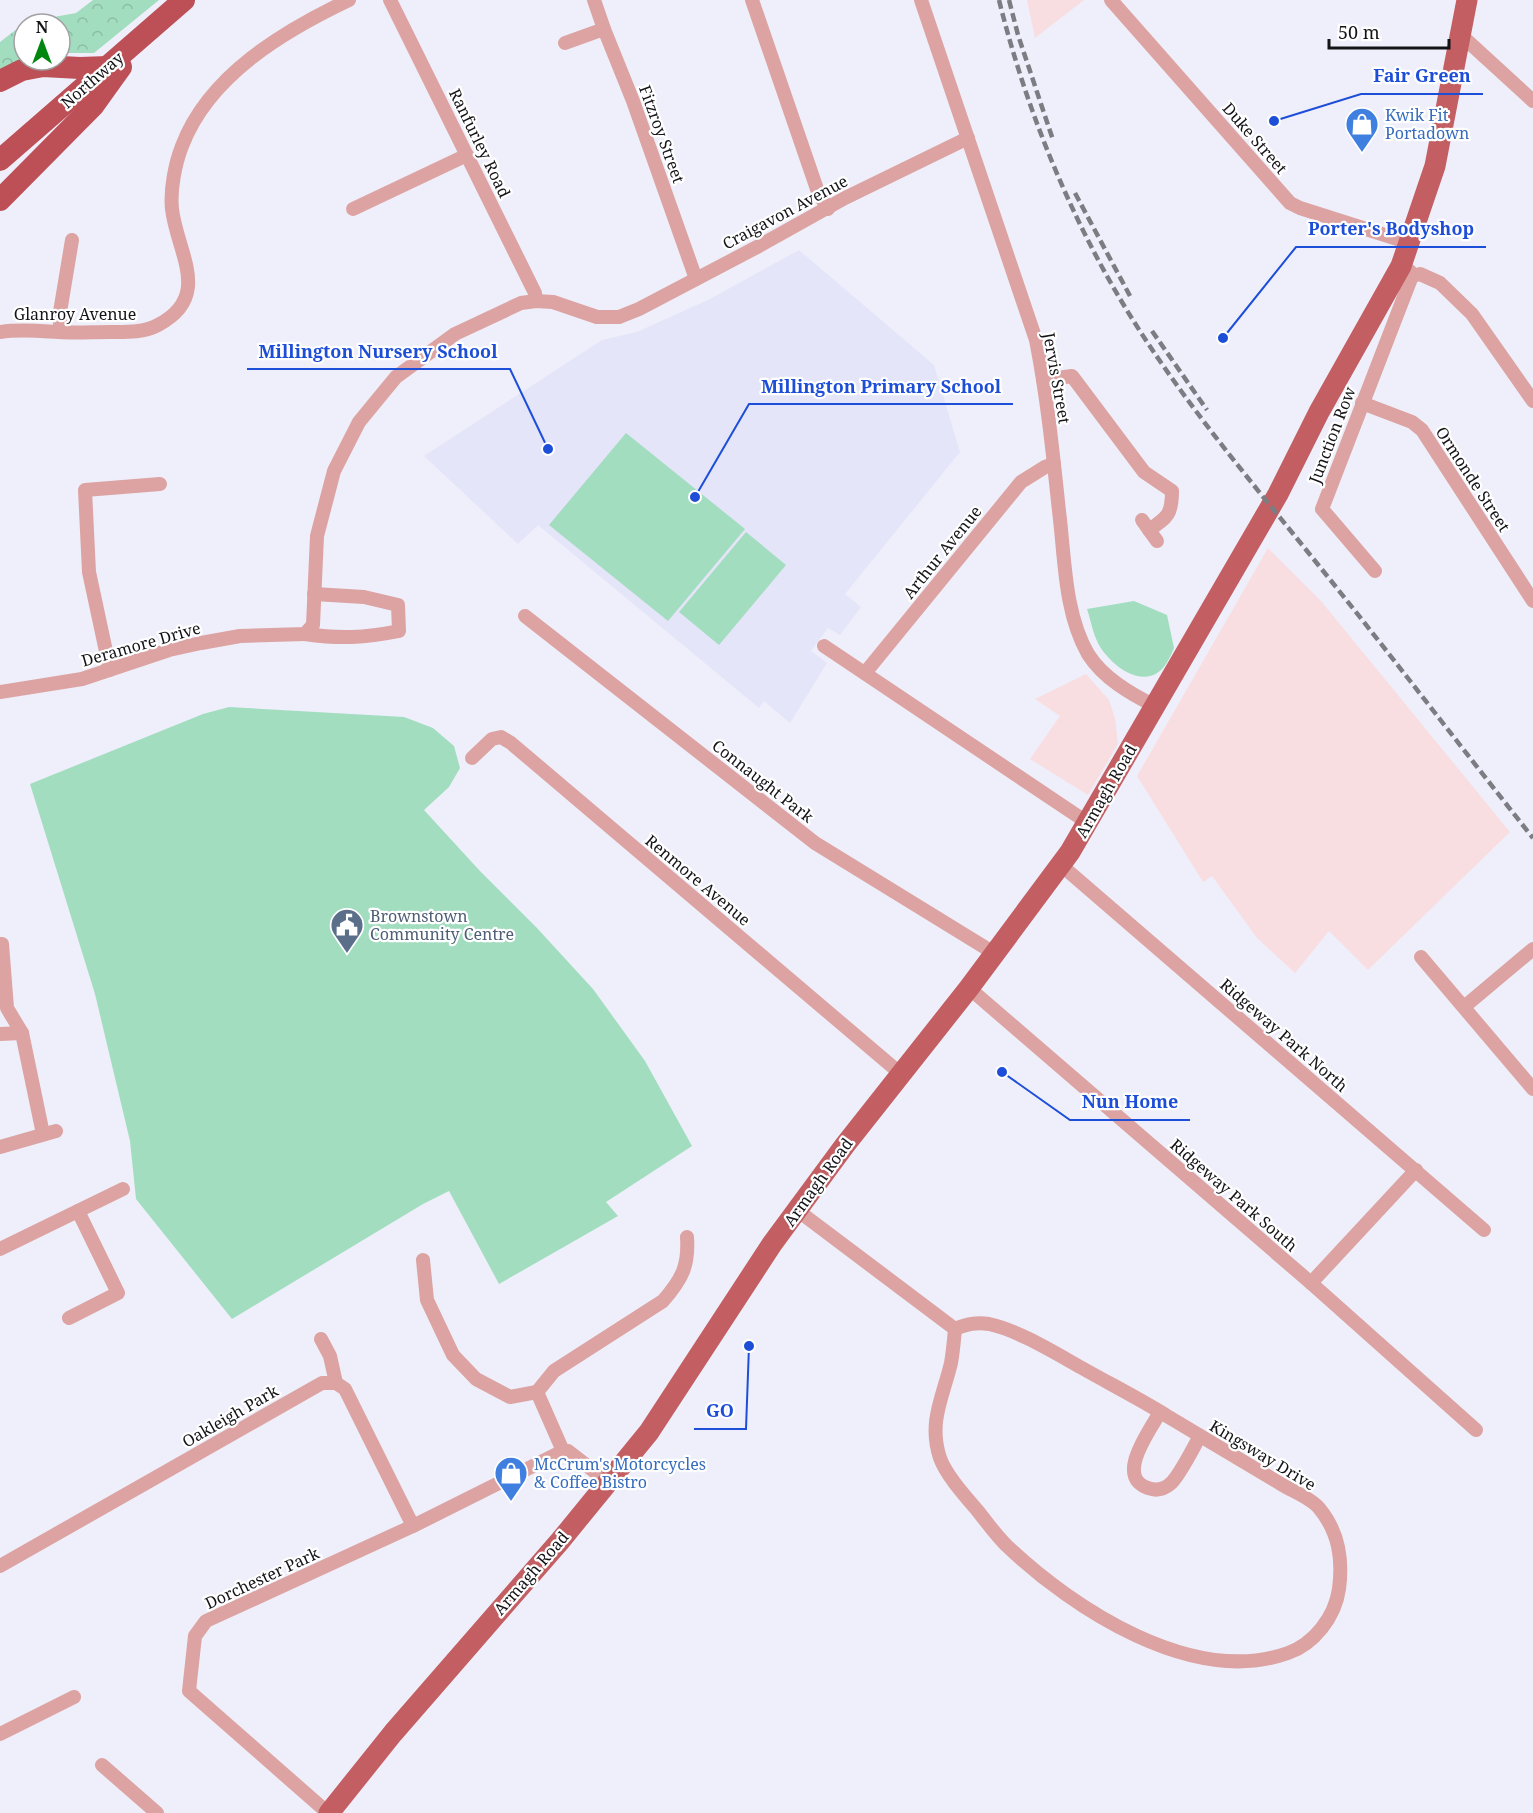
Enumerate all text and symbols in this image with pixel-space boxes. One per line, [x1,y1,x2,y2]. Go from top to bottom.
north arrow [12,12,72,72]
scale bar [1329,12,1449,50]
text: N [36,16,49,38]
text: 50 m [1338,20,1380,44]
street label: Northway [56,46,129,113]
callout: Fair Green [1361,58,1483,94]
text: Fair Green [1373,63,1471,87]
street label: Fitzroy Street [634,82,690,186]
street label: Ranfurley Road [444,85,516,201]
street label: Duke Street [1218,98,1292,179]
place label: Kwik Fit Portadown [1385,104,1469,144]
shop icon: Kwik Fit Portadown [1344,106,1380,153]
street label: Craigavon Avenue [718,170,852,254]
callout: Porter's Bodyshop [1296,211,1486,247]
text: Porter's Bodyshop [1308,216,1474,240]
street label: Glanroy Avenue [14,303,136,325]
street label: Jervis Street [1038,330,1076,426]
callout: Millington Nursery School [247,333,510,369]
text: Millington Nursery School [258,339,498,363]
callout: Millington Primary School [749,368,1013,404]
text: Millington Primary School [761,374,1002,398]
street label: Junction Row [1303,383,1361,488]
street label: Ormonde Street [1431,422,1515,536]
street label: Arthur Avenue [898,501,986,603]
street label: Deramore Drive [79,616,203,672]
street label: Connaught Park [708,734,819,828]
street label: Armagh Road [1070,740,1142,842]
street label: Renmore Avenue [641,829,755,931]
place label: Brownstown Community Centre [370,905,514,945]
public building icon: Brownstown Community Centre [329,907,365,954]
street label: Ridgeway Park North [1215,973,1353,1097]
callout: Nun Home [1070,1084,1190,1120]
text: Nun Home [1082,1089,1178,1113]
street label: Armagh Road [778,1133,858,1231]
street label: Ridgeway Park South [1166,1134,1302,1256]
street label: Oakleigh Park [178,1379,283,1452]
callout: GO [694,1393,746,1429]
text: GO [706,1398,734,1422]
street label: Kingsway Drive [1206,1415,1320,1495]
place label: McCrum's Motorcycles & Coffee Bistro [534,1453,706,1493]
shop icon: McCrum's Motorcycles & Coffee Bistro [493,1455,529,1502]
street label: Armagh Road [488,1526,574,1620]
street label: Dorchester Park [201,1542,323,1614]

